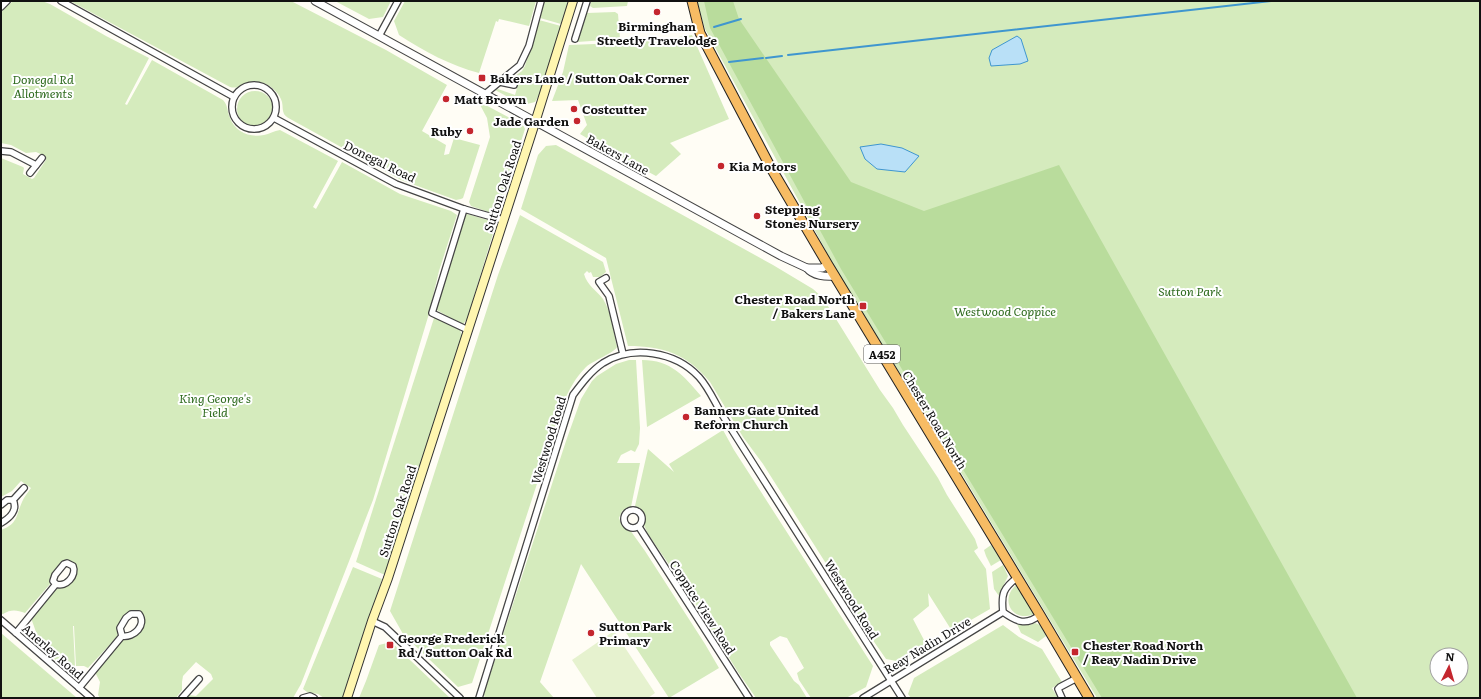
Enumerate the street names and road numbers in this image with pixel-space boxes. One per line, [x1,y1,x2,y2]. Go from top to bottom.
street label: Bakers Lane [583,129,653,179]
street label: Donegal Road [341,136,420,187]
street label: Sutton Oak Road [479,137,526,234]
road number: A452 [864,345,900,363]
street label: Chester Road North [898,367,972,473]
street label: Westwood Road [526,393,570,486]
street label: Sutton Oak Road [374,462,421,559]
street label: Coppice View Road [666,556,741,658]
street label: Westwood Road [820,556,884,643]
street label: Reay Nadin Drive [880,612,974,678]
street label: Anerley Road [18,619,88,683]

